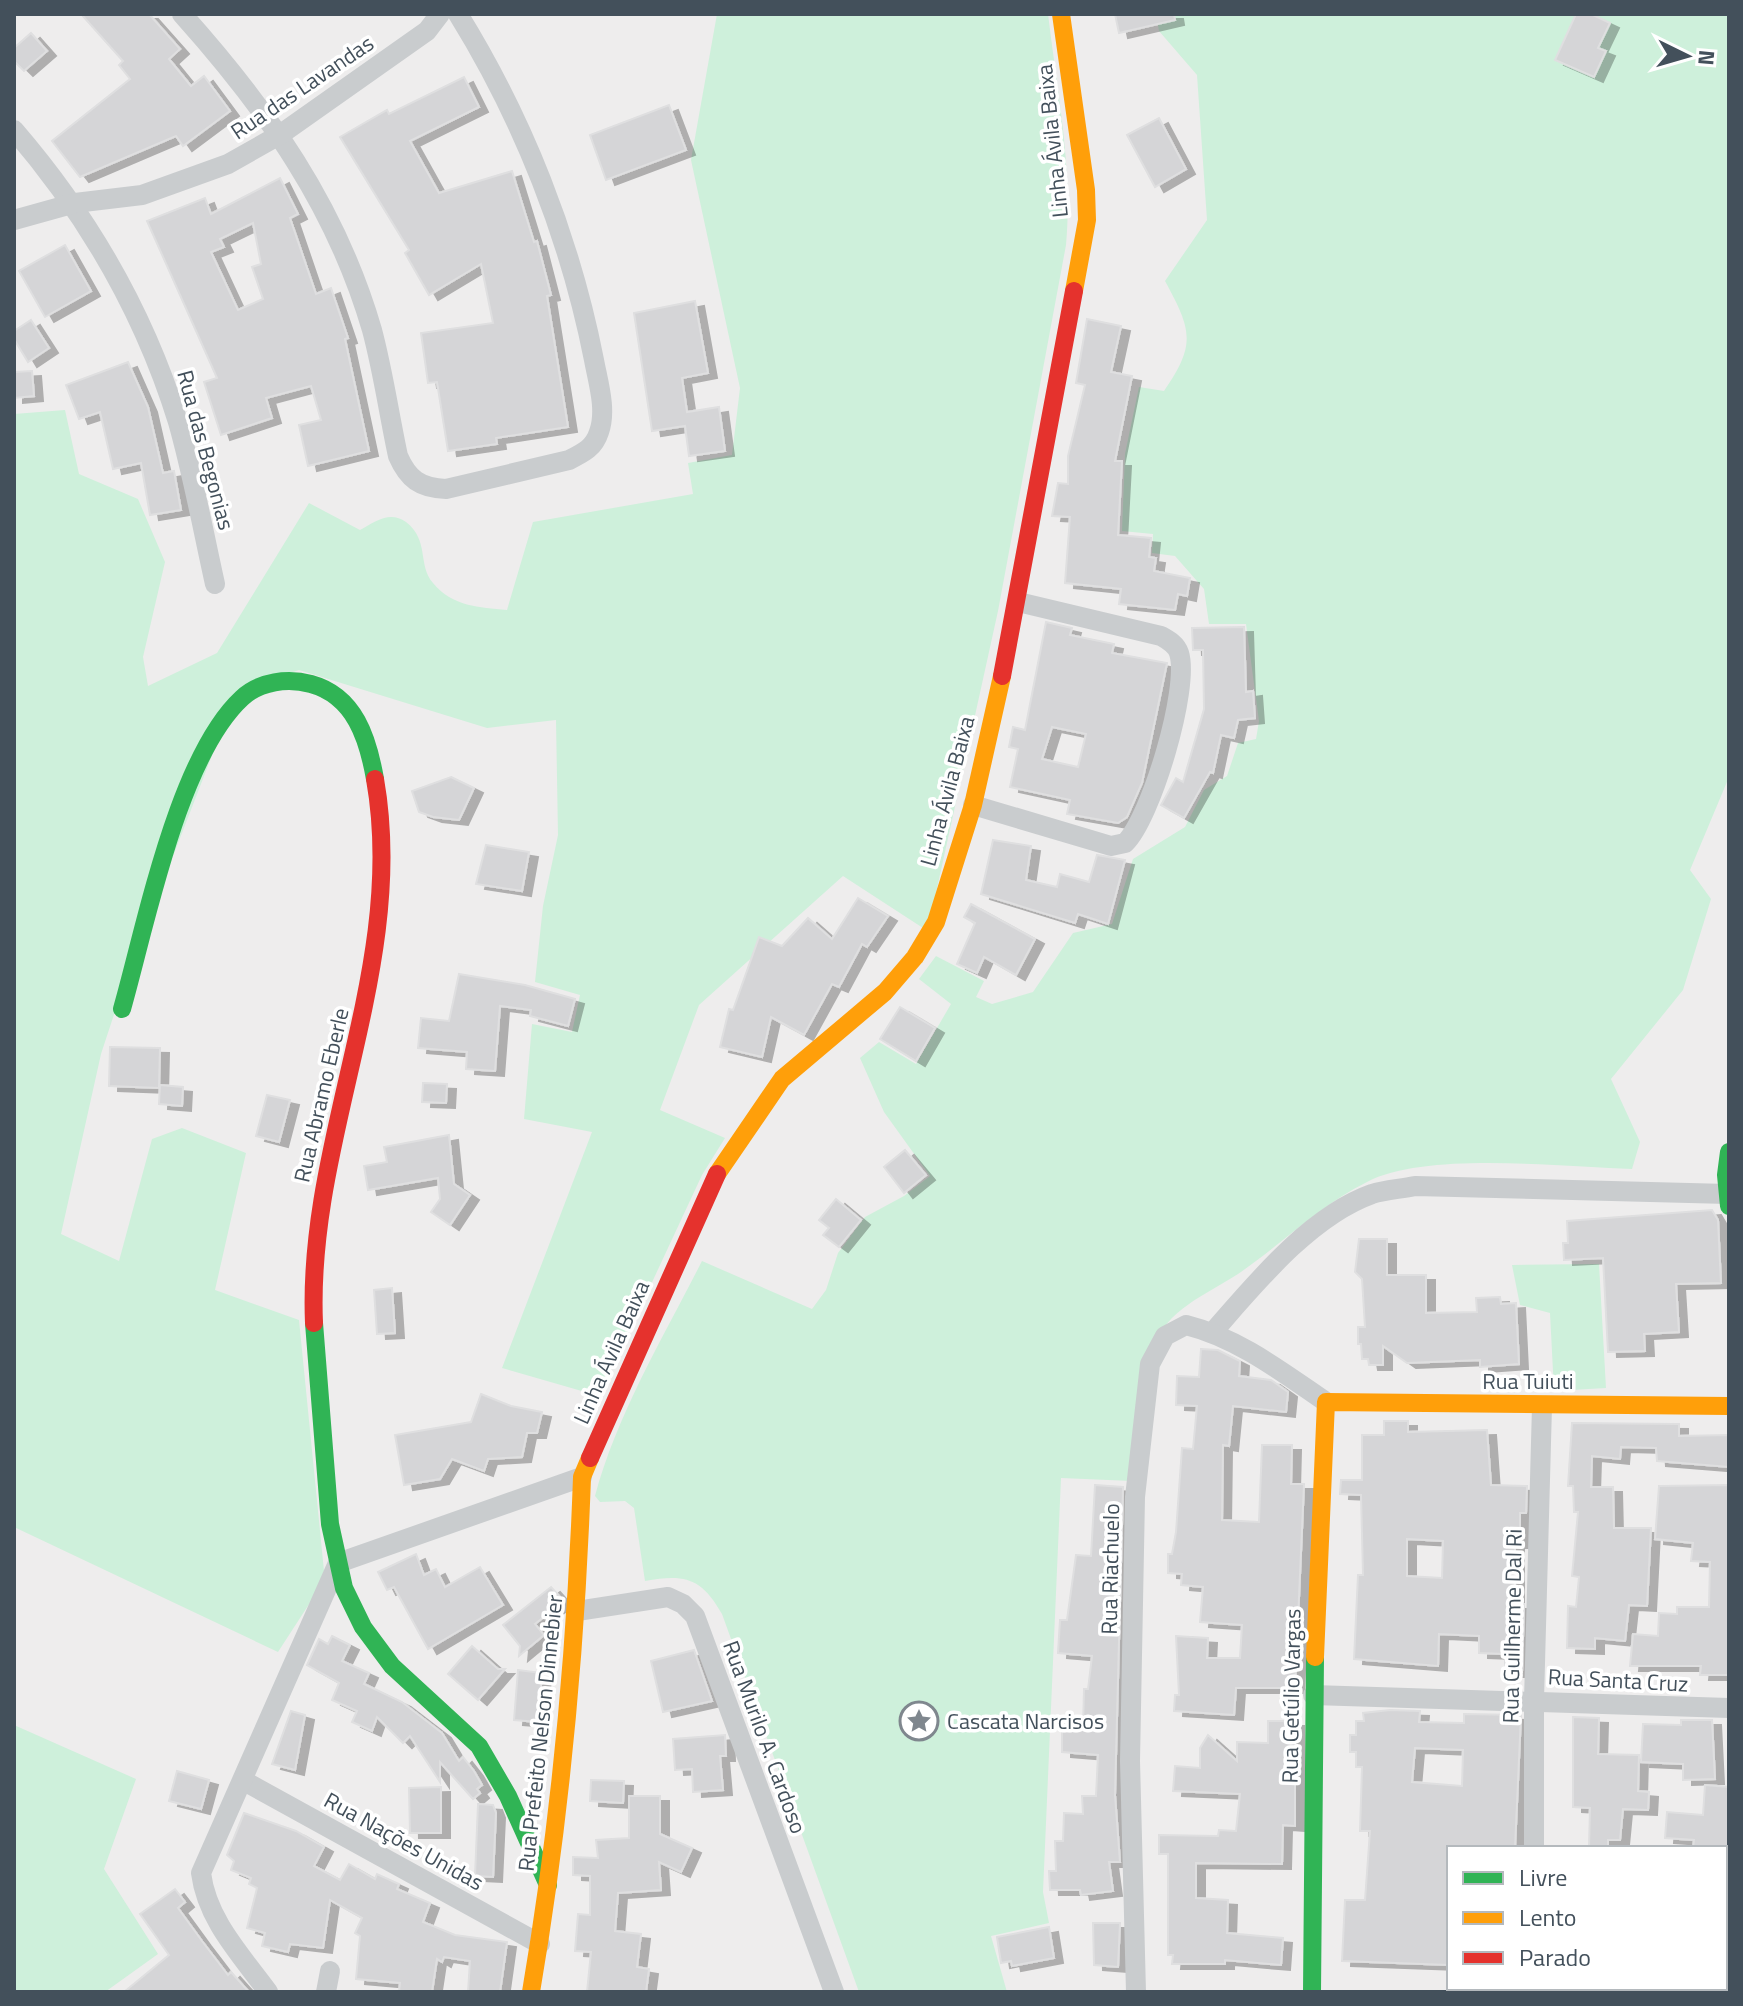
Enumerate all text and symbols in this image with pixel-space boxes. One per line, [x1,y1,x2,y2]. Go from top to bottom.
north arrow [1647,16,1727,96]
street label: Rua das Lavandas [224,26,380,148]
text: N [1689,49,1725,67]
street label: Linha Ávila Baixa [1027,63,1077,219]
street label: Rua das Begonias [168,366,244,534]
street label: Linha Ávila Baixa [911,712,983,870]
street label: Rua Abramo Eberle [284,1005,358,1185]
street label: Linha Ávila Baixa [564,1275,658,1429]
street label: Rua Tuiuti [1482,1364,1574,1398]
street label: Rua Riachuelo [1092,1503,1128,1635]
street label: Rua Guilherme Dal Ri [1493,1528,1531,1724]
street label: Rua Prefeito Nelson Dinnebier [509,1593,571,1873]
street label: Rua Getúlio Vargas [1272,1608,1310,1784]
street label: Rua Murilo A. Cardoso [714,1636,816,1838]
street label: Rua Santa Cruz [1547,1659,1689,1701]
place icon: Cascata Narcisos [898,1700,940,1742]
place label: Cascata Narcisos [947,1704,1104,1738]
street label: Rua Nações Unidas [318,1783,490,1899]
legend [1447,1846,1727,1990]
text: Livre [1519,1859,1567,1895]
text: Lento [1519,1899,1576,1935]
text: Parado [1519,1939,1591,1975]

